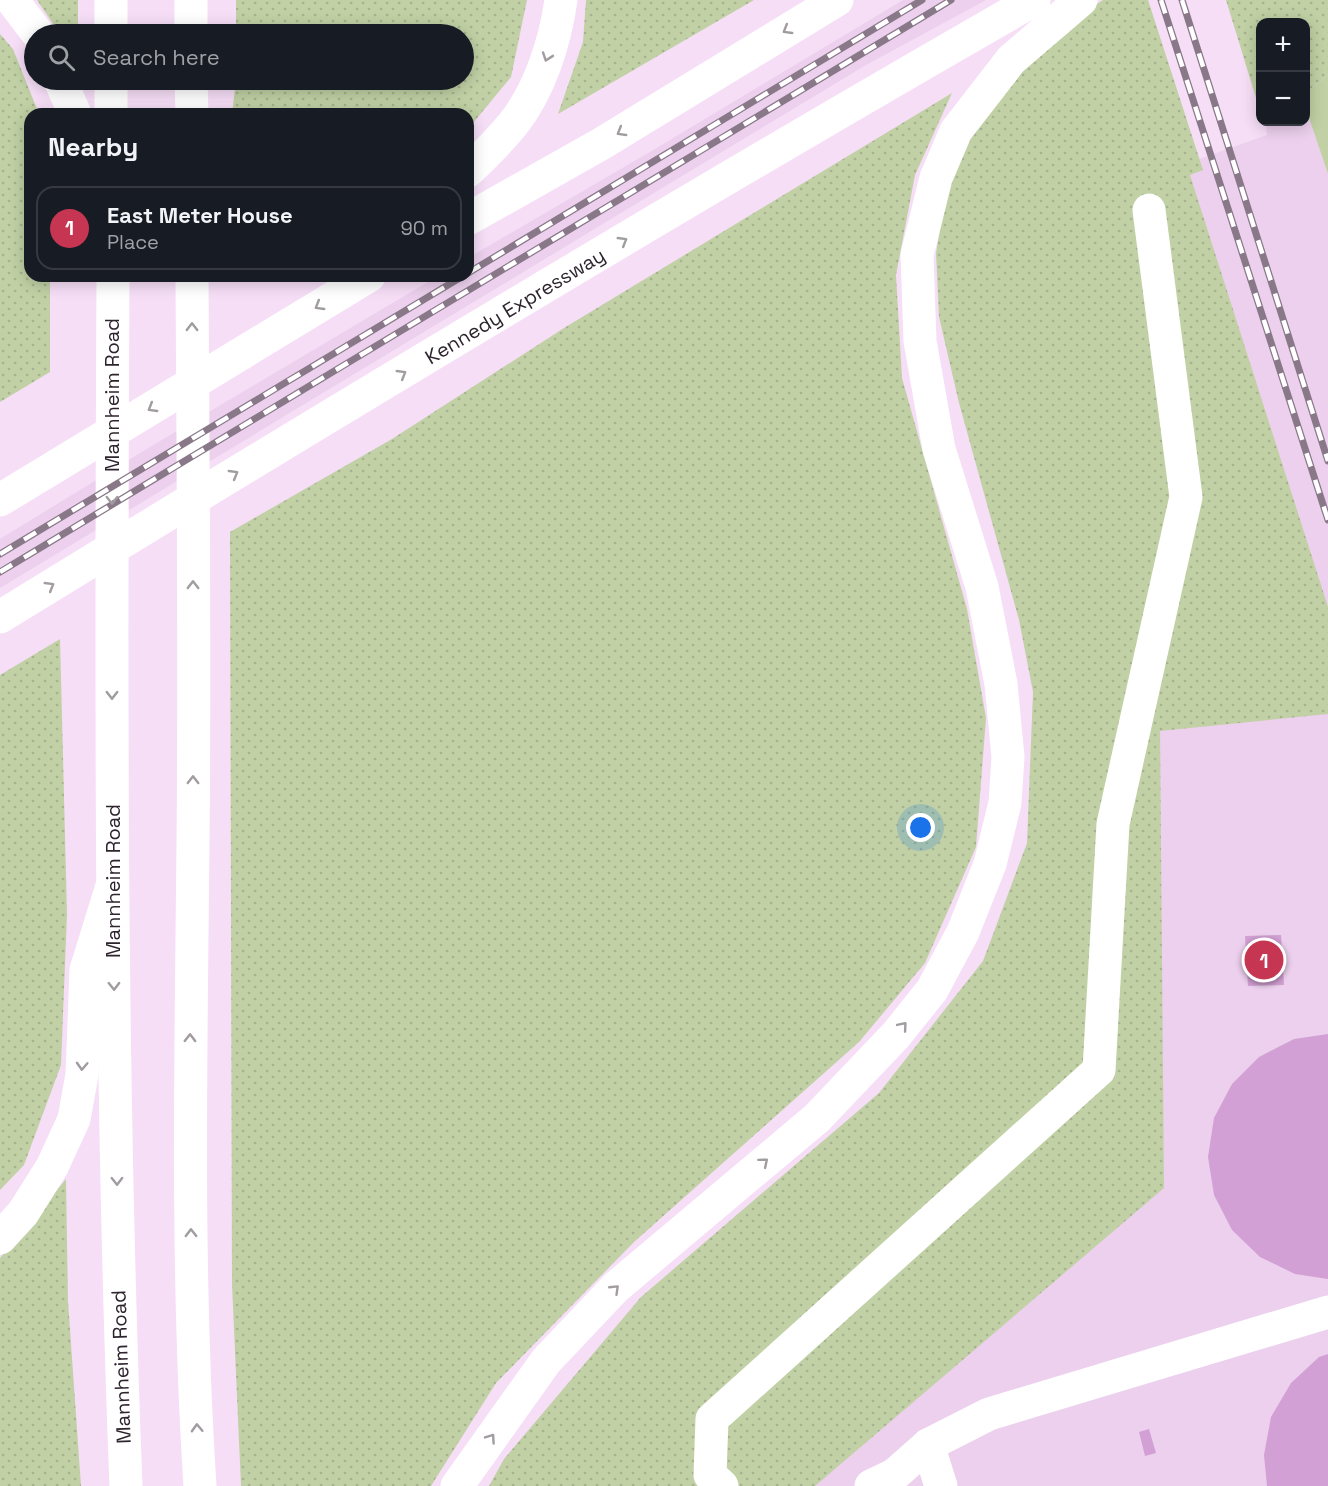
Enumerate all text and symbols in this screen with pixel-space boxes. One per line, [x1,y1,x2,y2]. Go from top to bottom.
map controls [1256,18,1310,126]
button: + [1256,18,1310,72]
one-way arrow [783,23,793,35]
search box [24,24,474,90]
icon: search [45,41,78,74]
text: Search here [93,43,220,71]
one-way arrow [542,51,555,62]
button: − [1256,72,1310,126]
one-way arrow [617,125,627,136]
text: Nearby [48,130,138,164]
text: East Meter House [107,201,293,229]
text: 1 [65,215,74,241]
text: 90 m [401,215,448,241]
text: Place [107,229,159,255]
one-way arrow [617,237,627,249]
street label: Kennedy Expressway [420,242,610,370]
one-way arrow [314,299,325,310]
street label: Mannheim Road [99,318,125,472]
one-way arrow [186,323,198,332]
one-way arrow [396,370,406,381]
one-way arrow [148,400,158,412]
one-way arrow [228,469,238,481]
one-way arrow [106,495,118,504]
one-way arrow [187,581,199,590]
one-way arrow [44,582,54,594]
one-way arrow [106,690,118,699]
one-way arrow [187,776,199,785]
street label: Mannheim Road [100,804,126,958]
your location [906,813,935,842]
pin: 1 [1244,938,1284,982]
one-way arrow [108,982,120,991]
one-way arrow [895,1022,906,1033]
one-way arrow [184,1033,197,1042]
one-way arrow [76,1062,89,1071]
one-way arrow [757,1159,768,1170]
one-way arrow [110,1177,123,1186]
one-way arrow [185,1228,198,1237]
one-way arrow [608,1285,619,1296]
street label: Mannheim Road [105,1290,137,1444]
one-way arrow [191,1423,204,1432]
one-way arrow [484,1434,495,1445]

